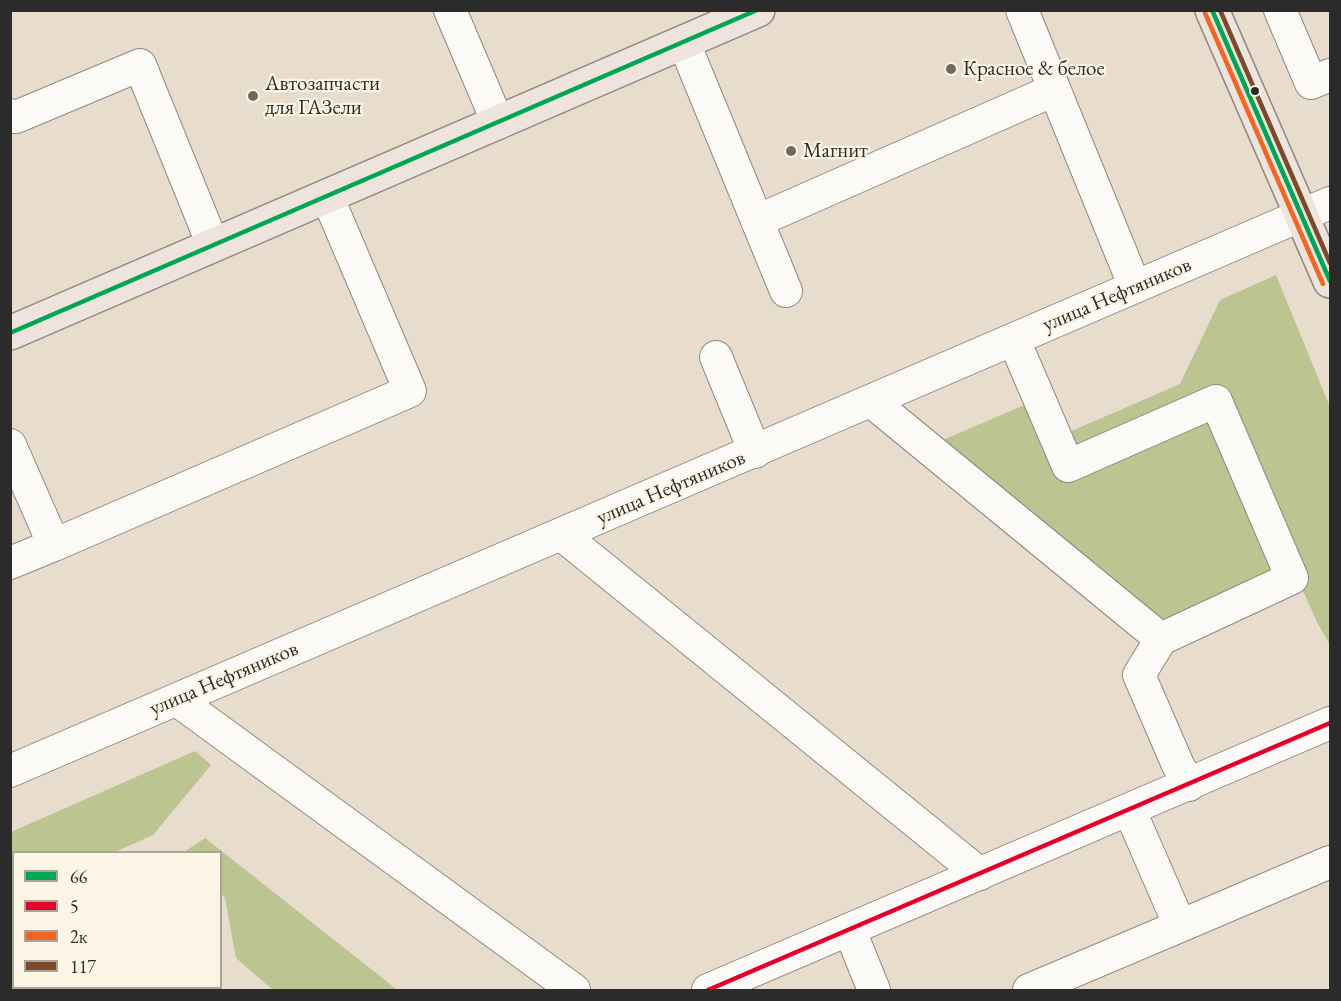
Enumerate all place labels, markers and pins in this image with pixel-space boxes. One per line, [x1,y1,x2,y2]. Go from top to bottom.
place label: Красное & белое [963,56,1105,82]
marker: Красное & белое [944,62,958,76]
place label: Автозапчасти для ГАЗели [265,71,380,121]
unlabelled marker [1249,85,1261,97]
marker: Автозапчасти для ГАЗели [246,89,260,103]
place label: Магнит [803,138,868,164]
marker: Магнит [784,144,798,158]

